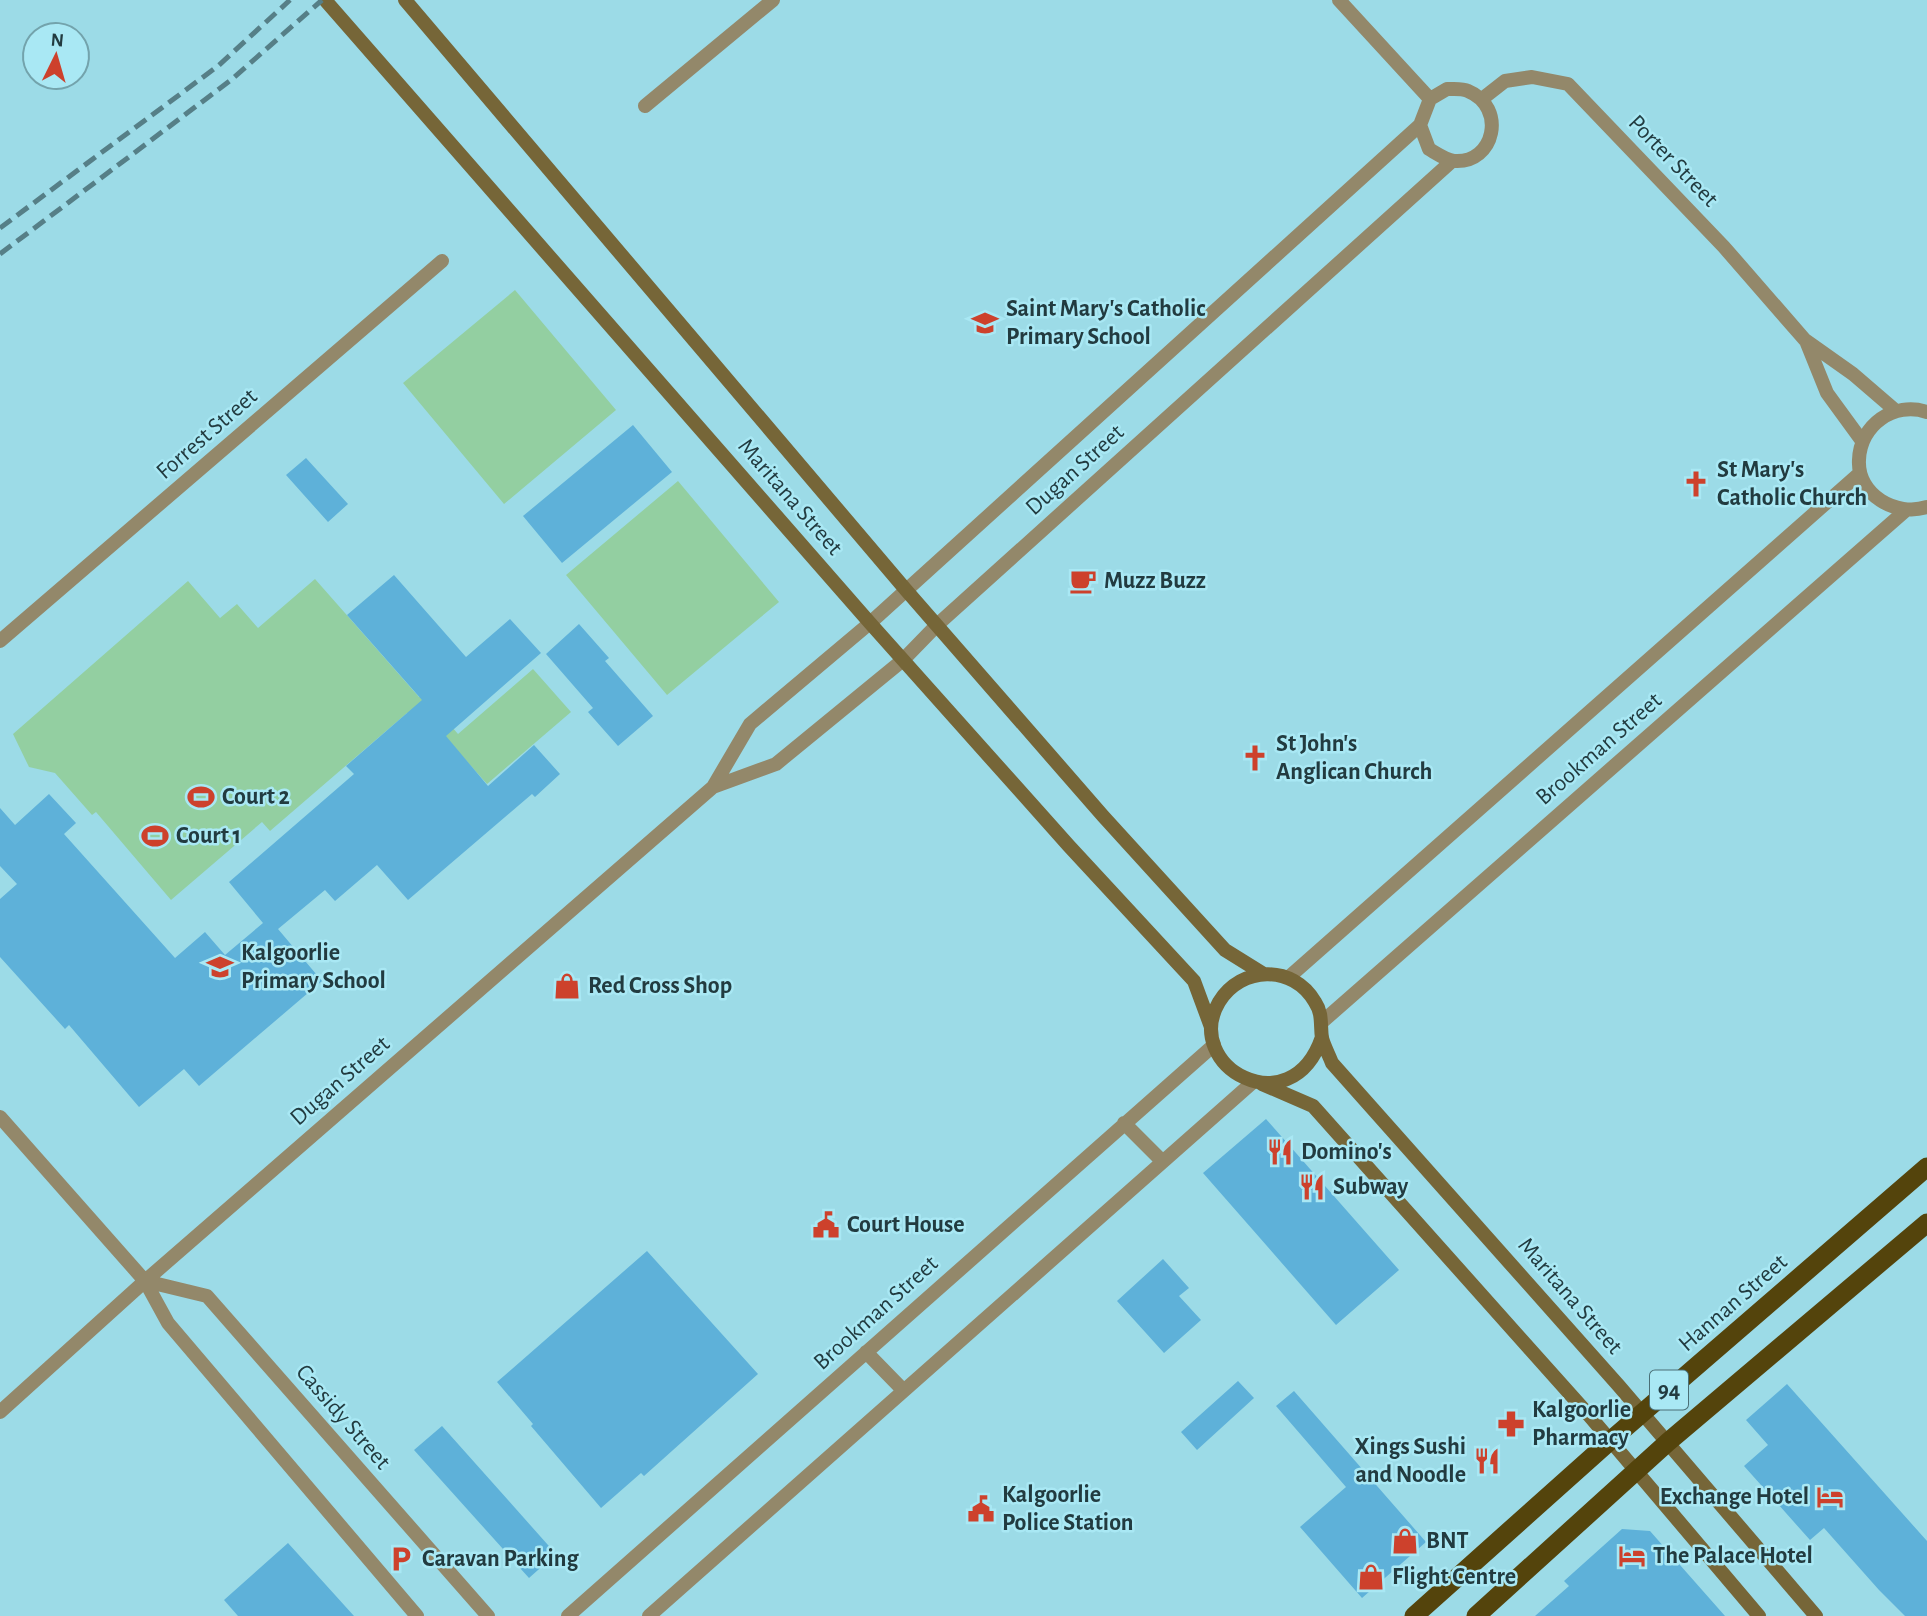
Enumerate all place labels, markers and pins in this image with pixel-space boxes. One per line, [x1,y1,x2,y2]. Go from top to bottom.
place label: Saint Mary's Catholic Primary School [1006,297,1206,349]
school or university icon: Saint Mary's Catholic Primary School [970,308,1000,338]
place label: St Mary's Catholic Church [1717,458,1867,510]
church icon: St Mary's Catholic Church [1681,469,1711,499]
cafe icon: Muzz Buzz [1068,566,1098,596]
place label: Muzz Buzz [1104,569,1206,593]
place label: St John's Anglican Church [1276,732,1432,784]
church icon: St John's Anglican Church [1240,743,1270,773]
sports icon: Court 2 [186,782,216,812]
place label: Court 2 [222,785,290,809]
sports icon: Court 1 [140,821,170,851]
place label: Court 1 [176,824,241,848]
place label: Kalgoorlie Primary School [241,941,386,993]
school or university icon: Kalgoorlie Primary School [205,952,235,982]
shop icon: Red Cross Shop [552,971,582,1001]
place label: Red Cross Shop [588,974,732,998]
restaurant icon: Domino's [1265,1137,1295,1167]
place label: Domino's [1301,1140,1392,1164]
restaurant icon: Subway [1297,1172,1327,1202]
place label: Subway [1333,1175,1409,1199]
public building icon: Court House [811,1210,841,1240]
place label: Court House [847,1213,965,1237]
place label: Kalgoorlie Pharmacy [1532,1398,1631,1450]
pharmacy icon: Kalgoorlie Pharmacy [1496,1409,1526,1439]
place label: Xings Sushi and Noodle [1354,1435,1466,1487]
restaurant icon: Xings Sushi and Noodle [1472,1446,1502,1476]
hotel icon: Exchange Hotel [1815,1482,1845,1512]
place label: Kalgoorlie Police Station [1002,1483,1134,1535]
place label: Exchange Hotel [1660,1485,1809,1509]
public building icon: Kalgoorlie Police Station [966,1494,996,1524]
shop icon: BNT [1390,1526,1420,1556]
place label: BNT [1426,1529,1468,1553]
hotel icon: The Palace Hotel [1617,1541,1647,1571]
parking icon: Caravan Parking [386,1544,416,1574]
place label: The Palace Hotel [1653,1544,1813,1568]
place label: Caravan Parking [422,1547,579,1571]
shop icon: Flight Centre [1356,1562,1386,1592]
place label: Flight Centre [1392,1565,1516,1589]

